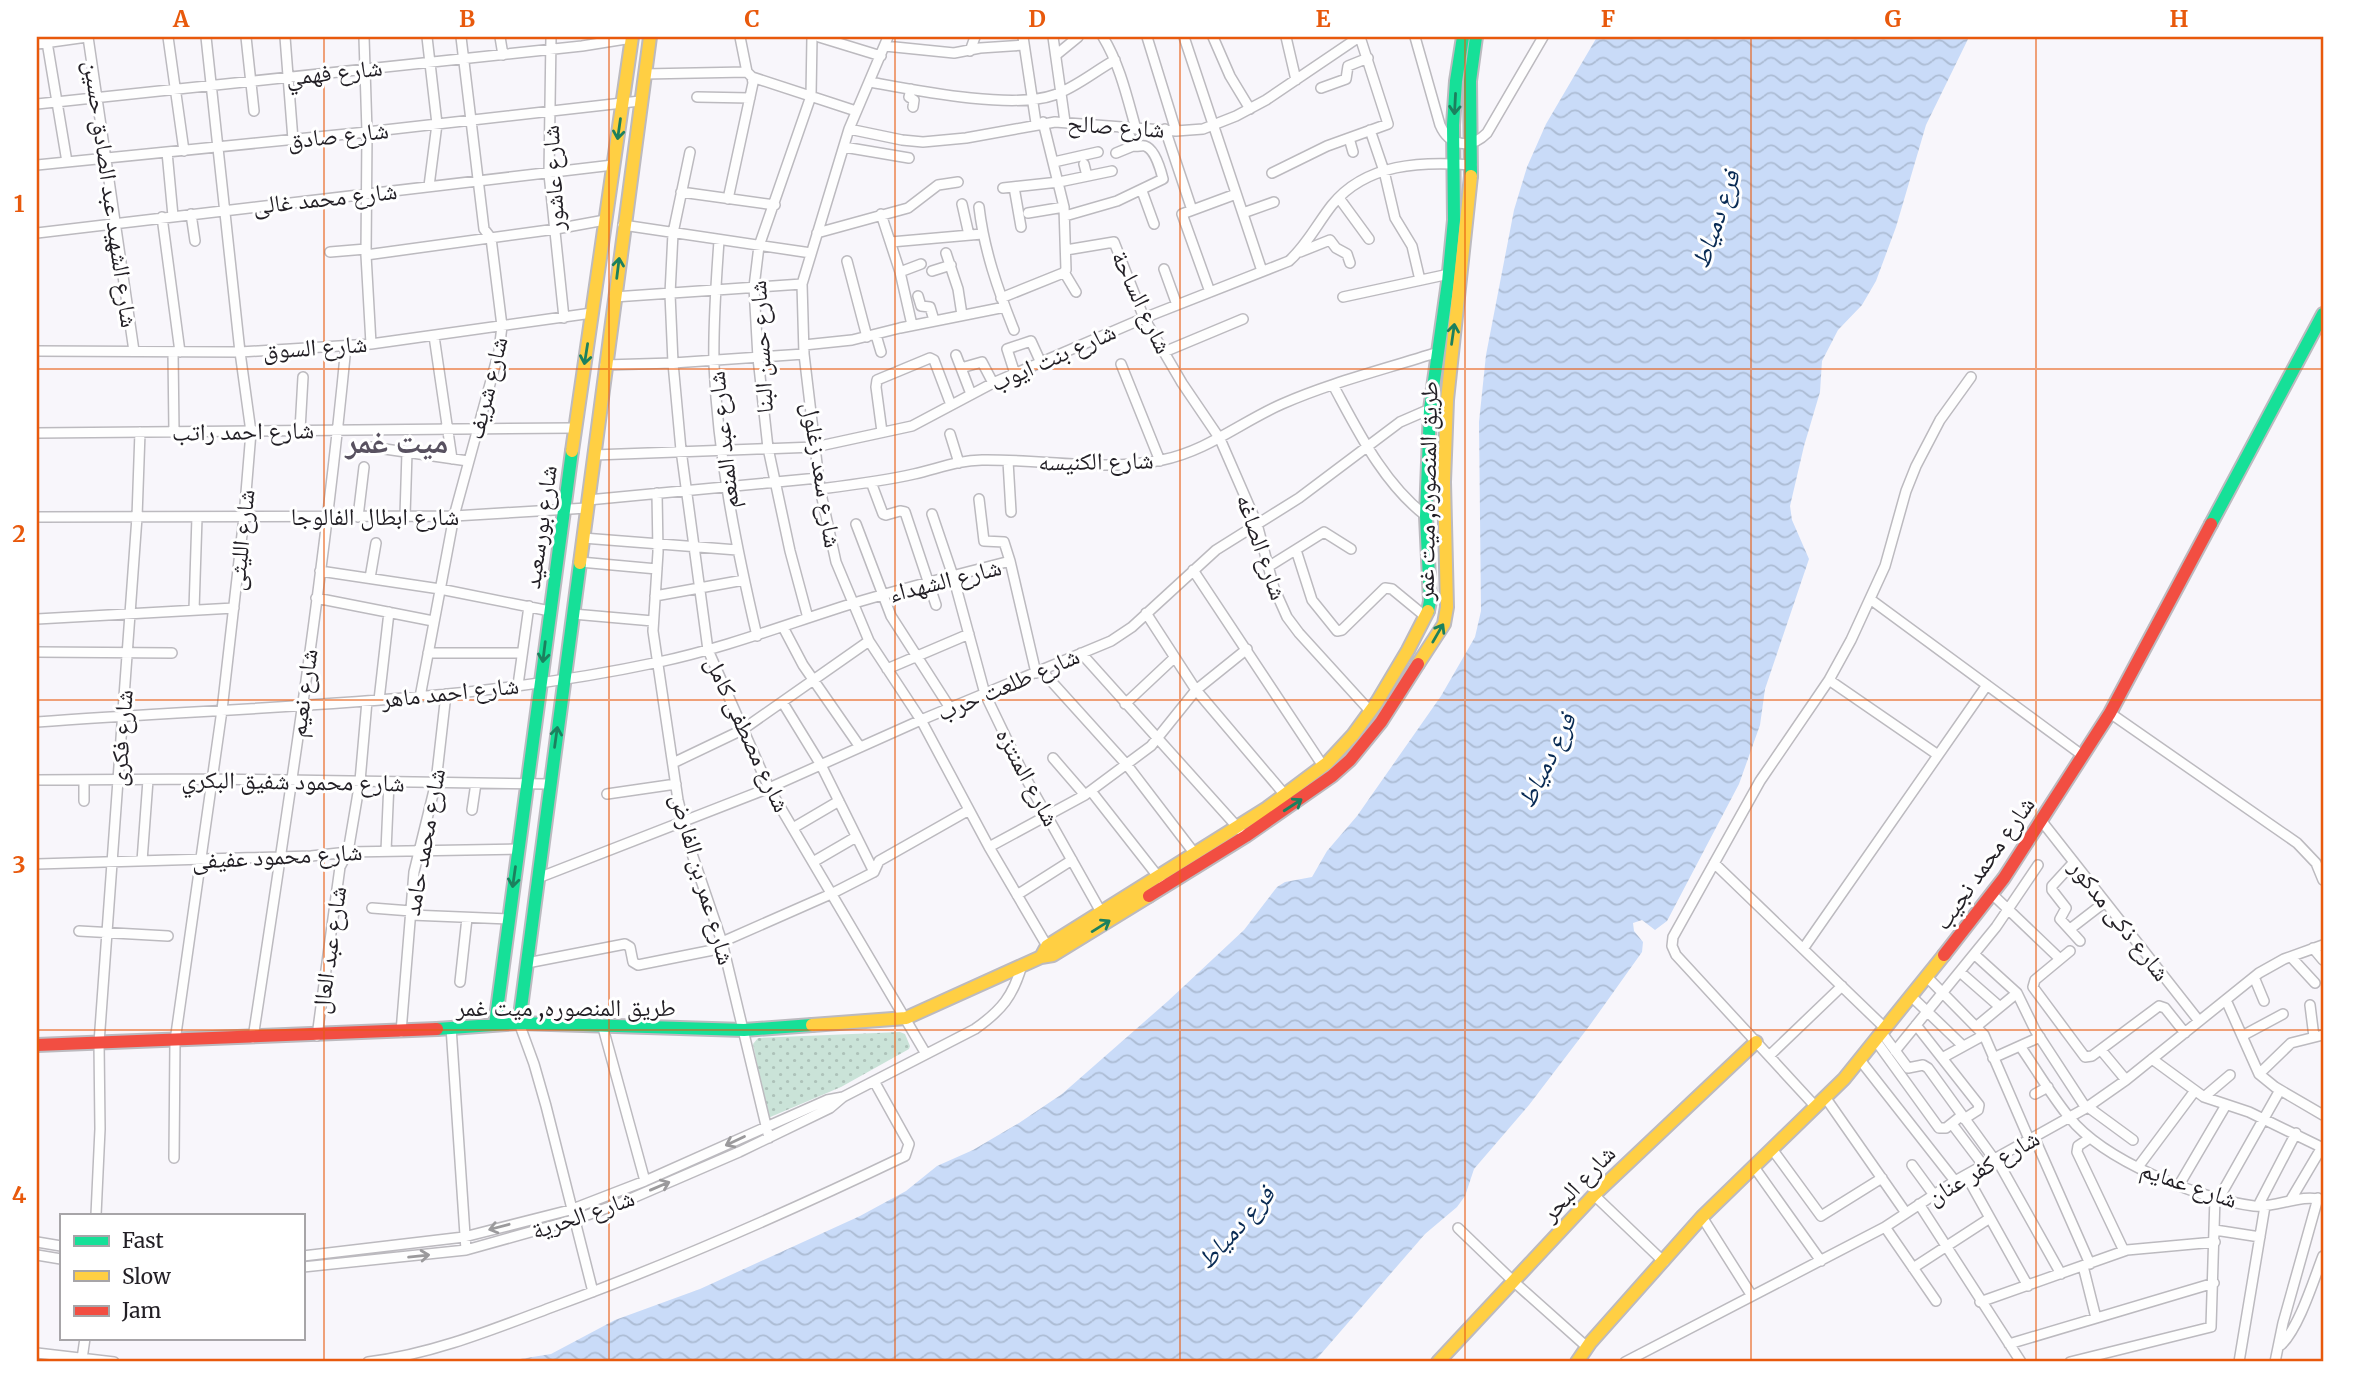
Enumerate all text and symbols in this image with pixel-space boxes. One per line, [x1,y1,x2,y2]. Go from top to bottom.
text: A [172,4,190,33]
text: B [459,4,475,33]
text: C [744,4,760,33]
text: D [1028,4,1046,33]
text: E [1315,4,1331,33]
text: F [1601,4,1615,33]
text: G [1885,4,1902,33]
text: H [2170,4,2189,33]
street label: شارع فهمي [284,52,384,97]
street label: شارع الشهيد عبد الصادق حسين [77,58,145,330]
one-way arrow [1448,93,1461,116]
street label: شارع صالح [1066,107,1166,145]
street label: شارع صادق [286,114,390,156]
one-way arrow [612,117,625,139]
street label: شارع عاشور [535,124,571,233]
water label: فرع دمياط [1683,165,1748,273]
street label: شارع محمد غالى [251,175,399,221]
text: 1 [14,189,25,218]
street label: شارع الساحة [1105,246,1179,358]
one-way arrow [611,258,624,280]
street label: شارع حسن البنا [742,280,780,414]
street label: شارع بنت ايوب [986,316,1120,398]
one-way arrow [1446,323,1459,346]
street label: شارع السوق [262,328,368,366]
street label: شارع شريف [459,333,515,443]
one-way arrow [579,342,592,365]
street label: شارع عبد المنعم [700,370,747,510]
street label: طريق المنصوره, ميت غمر [1410,381,1444,602]
street label: شارع سعد زغلول [795,400,849,550]
street label: شارع احمد راتب [172,414,314,448]
district label: ميت غمر [344,422,448,462]
street label: شارع الكنيسه [1038,444,1154,478]
street label: شارع بورسعيد [516,463,564,591]
street label: شارع الليثى [220,488,262,592]
street label: شارع الصاغه [1229,490,1295,604]
street label: شارع ابطال الفالوجا [291,501,459,532]
text: 2 [12,519,26,548]
street label: شارع الشهداء [886,551,1004,609]
one-way arrow [1431,623,1445,643]
one-way arrow [538,640,551,663]
street label: شارع طلعت حرب [932,640,1084,728]
street label: شارع نعيم [281,647,326,739]
street label: شارع مصطفى كامل [698,651,798,817]
street label: شارع احمد ماهر [379,669,520,715]
street label: شارع فكرى [102,689,140,787]
water label: فرع دمياط [1509,706,1584,813]
street label: شارع المنتزه [989,722,1067,832]
one-way arrow [550,726,563,749]
street label: شارع محمود شفيق البكري [181,764,405,803]
street label: شارع محمد حامد [396,766,452,918]
street label: شارع عمر بن الفارض [664,790,742,968]
street label: شارع محمد نجيب [1927,790,2041,936]
one-way arrow [1283,797,1302,812]
street label: شارع محمود عفيفى [191,836,363,876]
text: 3 [12,850,26,879]
street label: شارع ذكى مدكور [2062,852,2177,987]
one-way arrow [508,865,521,888]
street label: شارع عبد العال [305,884,353,1016]
one-way arrow [1090,919,1110,933]
street label: طريق المنصوره, ميت غمر [455,992,676,1023]
street label: شارع كفر عنان [1921,1122,2045,1212]
one-way arrow [725,1135,746,1148]
street label: شارع البحر [1533,1138,1622,1229]
street label: شارع عمايم [2136,1153,2241,1216]
water label: فرع دمياط [1189,1177,1283,1276]
one-way arrow [649,1179,671,1192]
text: 4 [12,1180,27,1209]
street label: شارع الحرية [527,1182,639,1246]
legend [60,1214,304,1340]
one-way arrow [488,1221,511,1234]
text: Fast [122,1227,164,1254]
one-way arrow [408,1249,430,1262]
text: Slow [122,1263,171,1290]
text: Jam [121,1297,161,1324]

